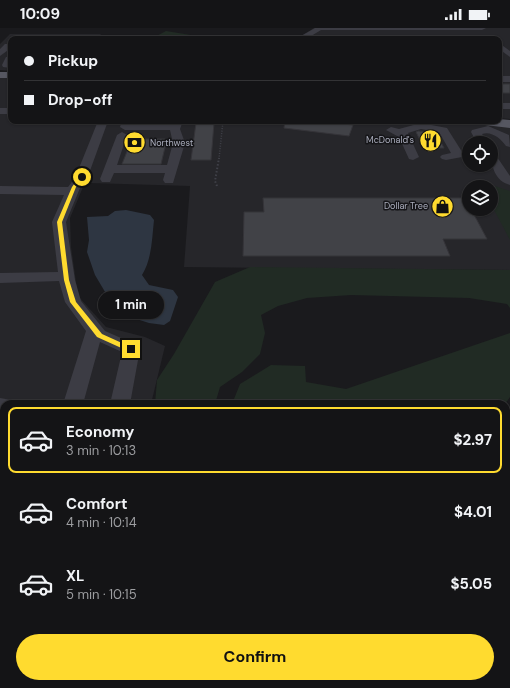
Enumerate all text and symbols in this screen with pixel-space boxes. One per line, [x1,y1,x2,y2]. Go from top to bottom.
text: 10:09 [20,4,60,24]
text: Pickup [48,51,98,71]
text: Drop-off [48,90,113,110]
restaurant icon: McDonald's [417,127,443,153]
bank icon: Northwest [122,130,148,156]
place label: McDonald's [366,134,414,146]
map controls [462,136,498,216]
button: locate [462,136,498,172]
place label: Northwest [150,137,194,149]
route start [73,168,91,186]
button: layers [462,180,498,216]
shop icon: Dollar Tree [430,193,456,219]
place label: Dollar Tree [384,200,428,212]
callout: 1 min [98,291,164,319]
text: 1 min [115,296,147,313]
route end [122,340,140,358]
icon: car [18,422,54,458]
text: Economy [66,422,134,442]
text: $2.97 [454,430,492,450]
text: 3 min · 10:13 [66,442,136,459]
icon: car [18,494,54,530]
text: Comfort [66,494,127,514]
text: $4.01 [454,502,492,522]
text: 4 min · 10:14 [66,514,137,531]
icon: car [18,566,54,602]
text: XL [66,566,84,586]
text: $5.05 [451,574,492,594]
text: 5 min · 10:15 [66,586,137,603]
button: Confirm [16,634,494,680]

